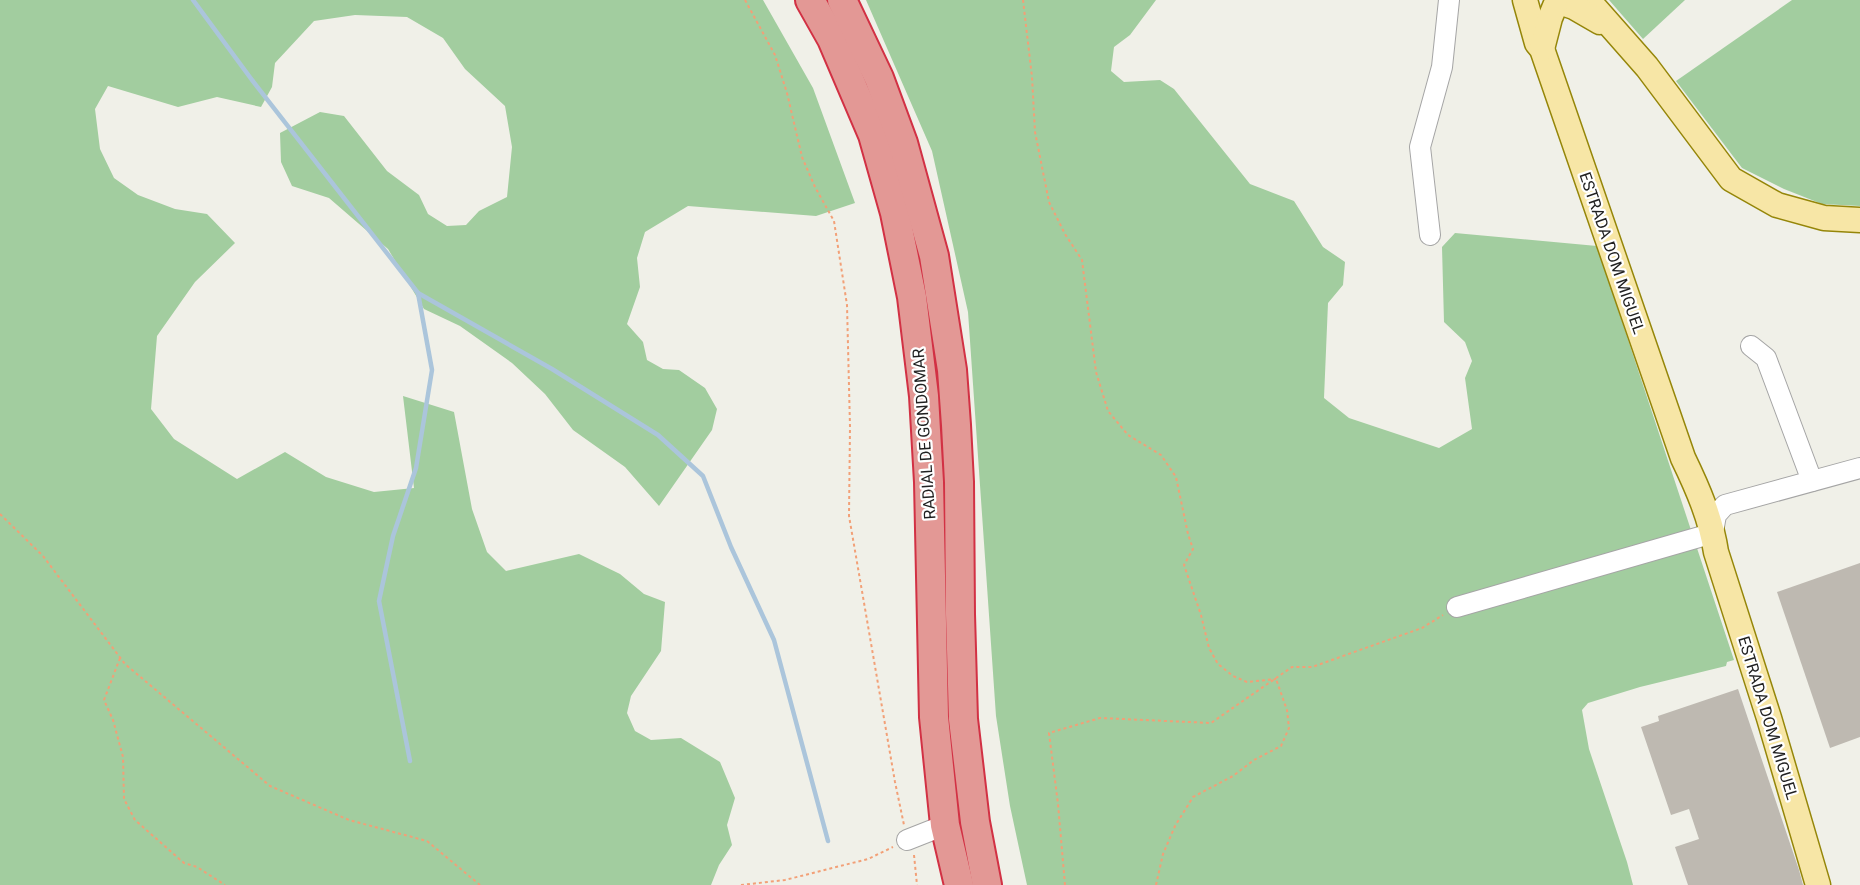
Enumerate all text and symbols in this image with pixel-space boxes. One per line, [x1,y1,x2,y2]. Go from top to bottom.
street label: ESTRADA DOM MIGUEL [1575,170,1649,337]
street label: RADIAL DE GONDOMAR [909,348,939,520]
street label: ESTRADA DOM MIGUEL [1734,634,1802,802]

